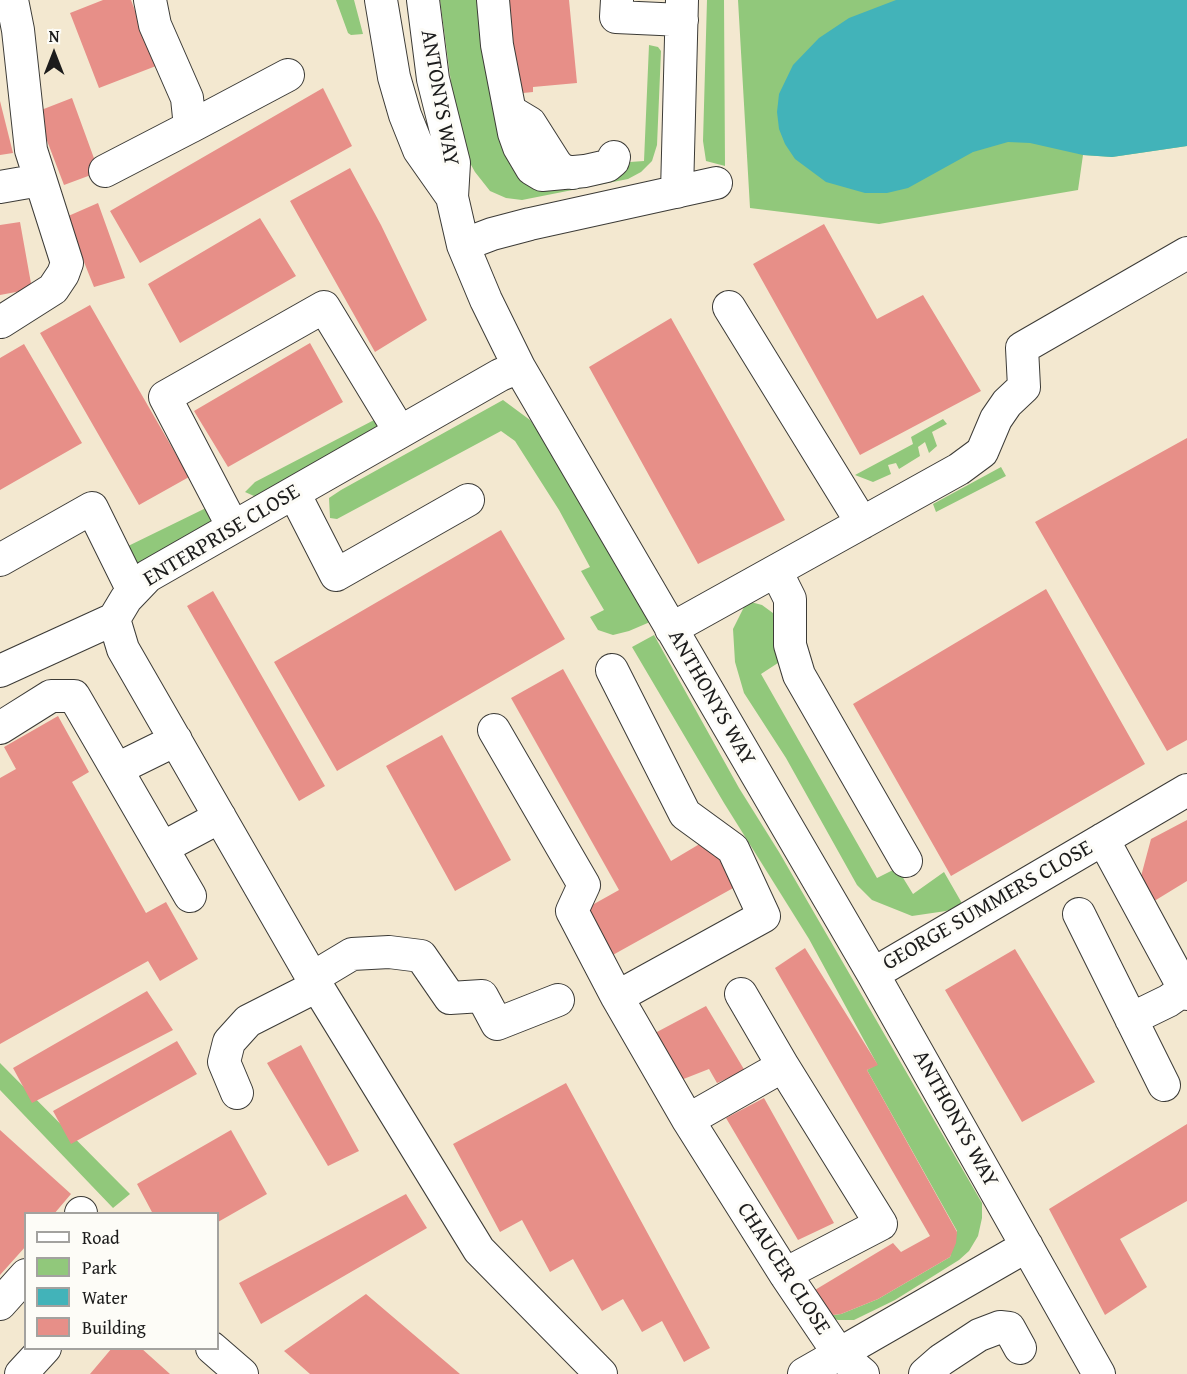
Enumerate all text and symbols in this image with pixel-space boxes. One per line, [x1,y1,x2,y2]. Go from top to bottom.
north arrow [24,24,84,84]
text: N [49,24,59,48]
street label: ANTONYS WAY [414,28,464,168]
street label: ENTERPRISE CLOSE [139,479,305,593]
street label: ANTHONYS WAY [661,625,761,771]
street label: GEORGE SUMMERS CLOSE [878,835,1098,977]
street label: ANTHONYS WAY [907,1046,1003,1192]
street label: CHAUCER CLOSE [731,1198,835,1340]
legend [24,1212,219,1350]
text: Road [82,1224,120,1251]
text: Park [82,1254,117,1281]
text: Water [82,1284,127,1311]
text: Building [82,1314,146,1341]

